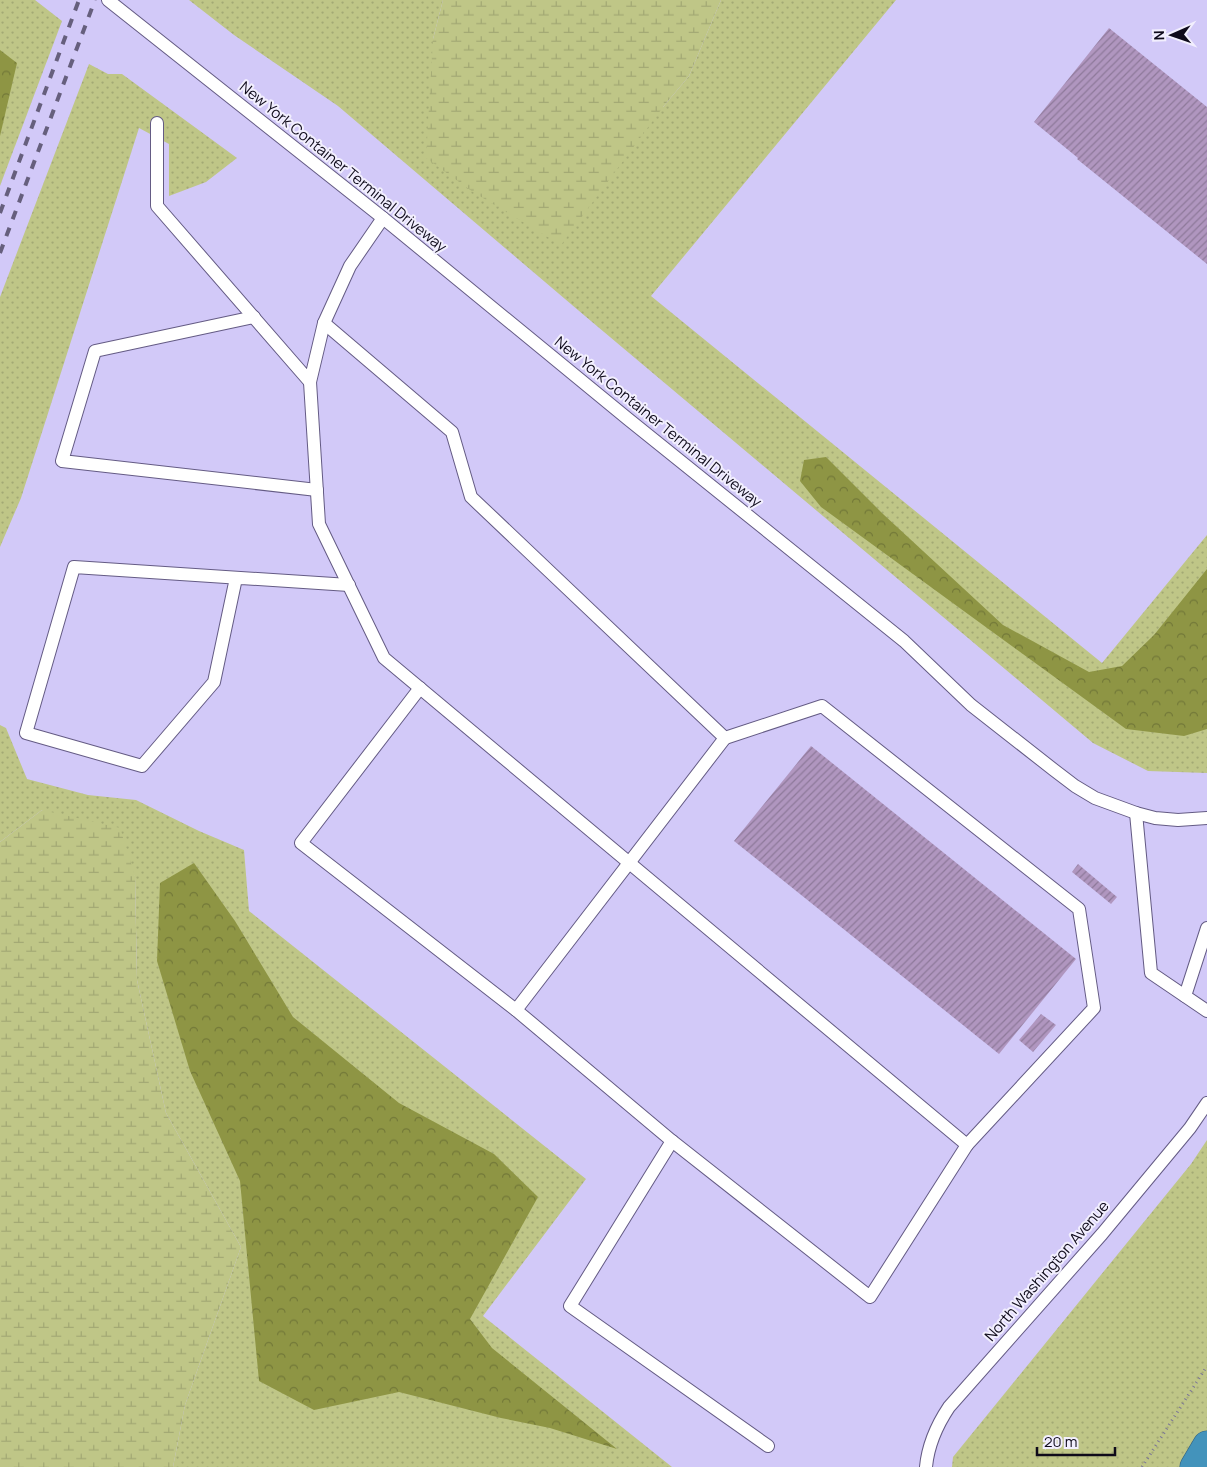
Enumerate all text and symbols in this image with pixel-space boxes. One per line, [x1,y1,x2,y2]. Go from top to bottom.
north arrow [1147,10,1197,60]
text: N [1149,30,1168,41]
street label: New York Container Terminal Driveway [235,76,451,257]
street label: New York Container Terminal Driveway [550,331,766,512]
street label: North Washington Avenue [980,1196,1114,1346]
scale bar [1037,1424,1114,1456]
text: 20 m [1044,1431,1077,1452]

